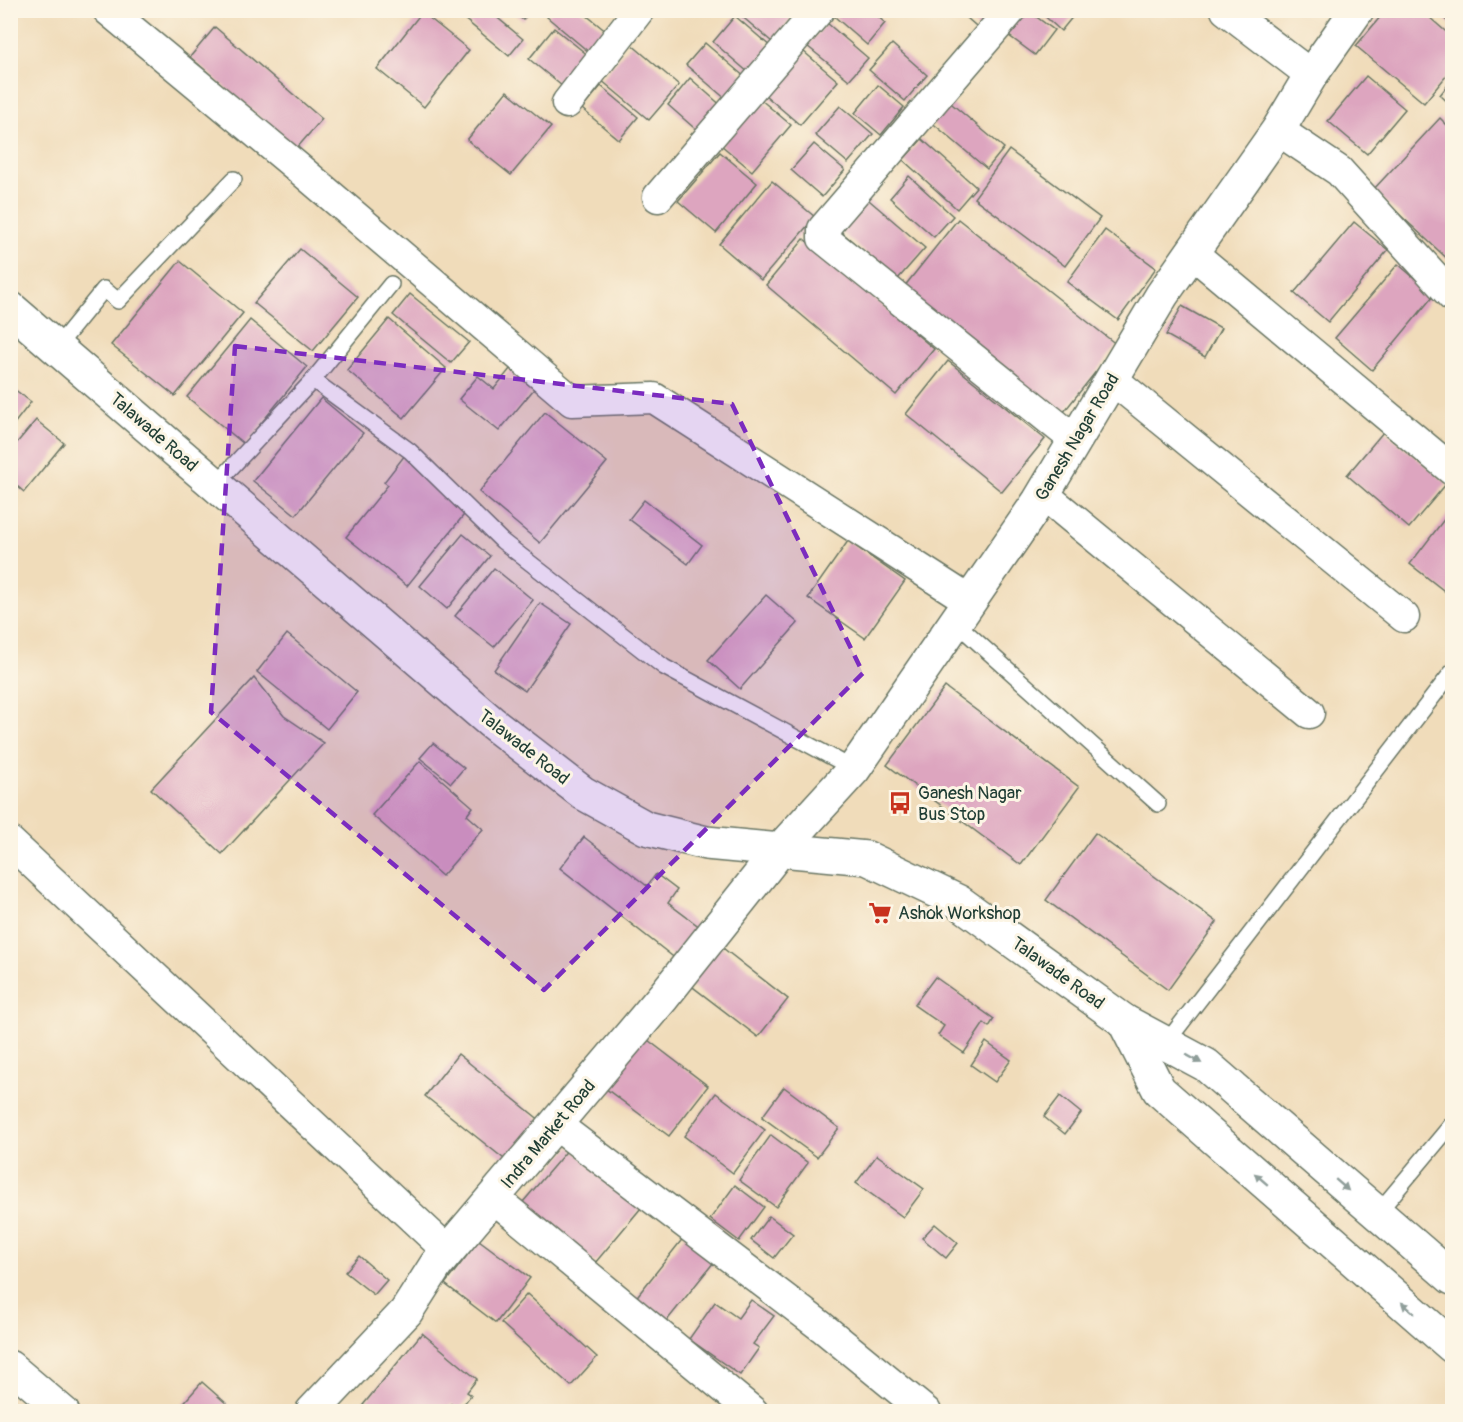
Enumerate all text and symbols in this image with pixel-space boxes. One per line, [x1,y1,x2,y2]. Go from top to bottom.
street label: Ganesh Nagar Road [1030,369,1125,505]
street label: Talawade Road [105,388,203,477]
street label: Talawade Road [473,705,574,790]
place label: Ganesh Nagar Bus Stop [918,782,1022,826]
bus stop icon: Ganesh Nagar Bus Stop [887,790,913,816]
supermarket icon: Ashok Workshop [867,900,893,926]
place label: Ashok Workshop [898,902,1021,925]
street label: Talawade Road [1007,932,1109,1015]
one-way arrow [1186,1054,1203,1064]
street label: Indra Market Road [496,1075,601,1194]
one-way arrow [1254,1172,1269,1186]
one-way arrow [1334,1178,1349,1191]
one-way arrow [1400,1301,1416,1314]

